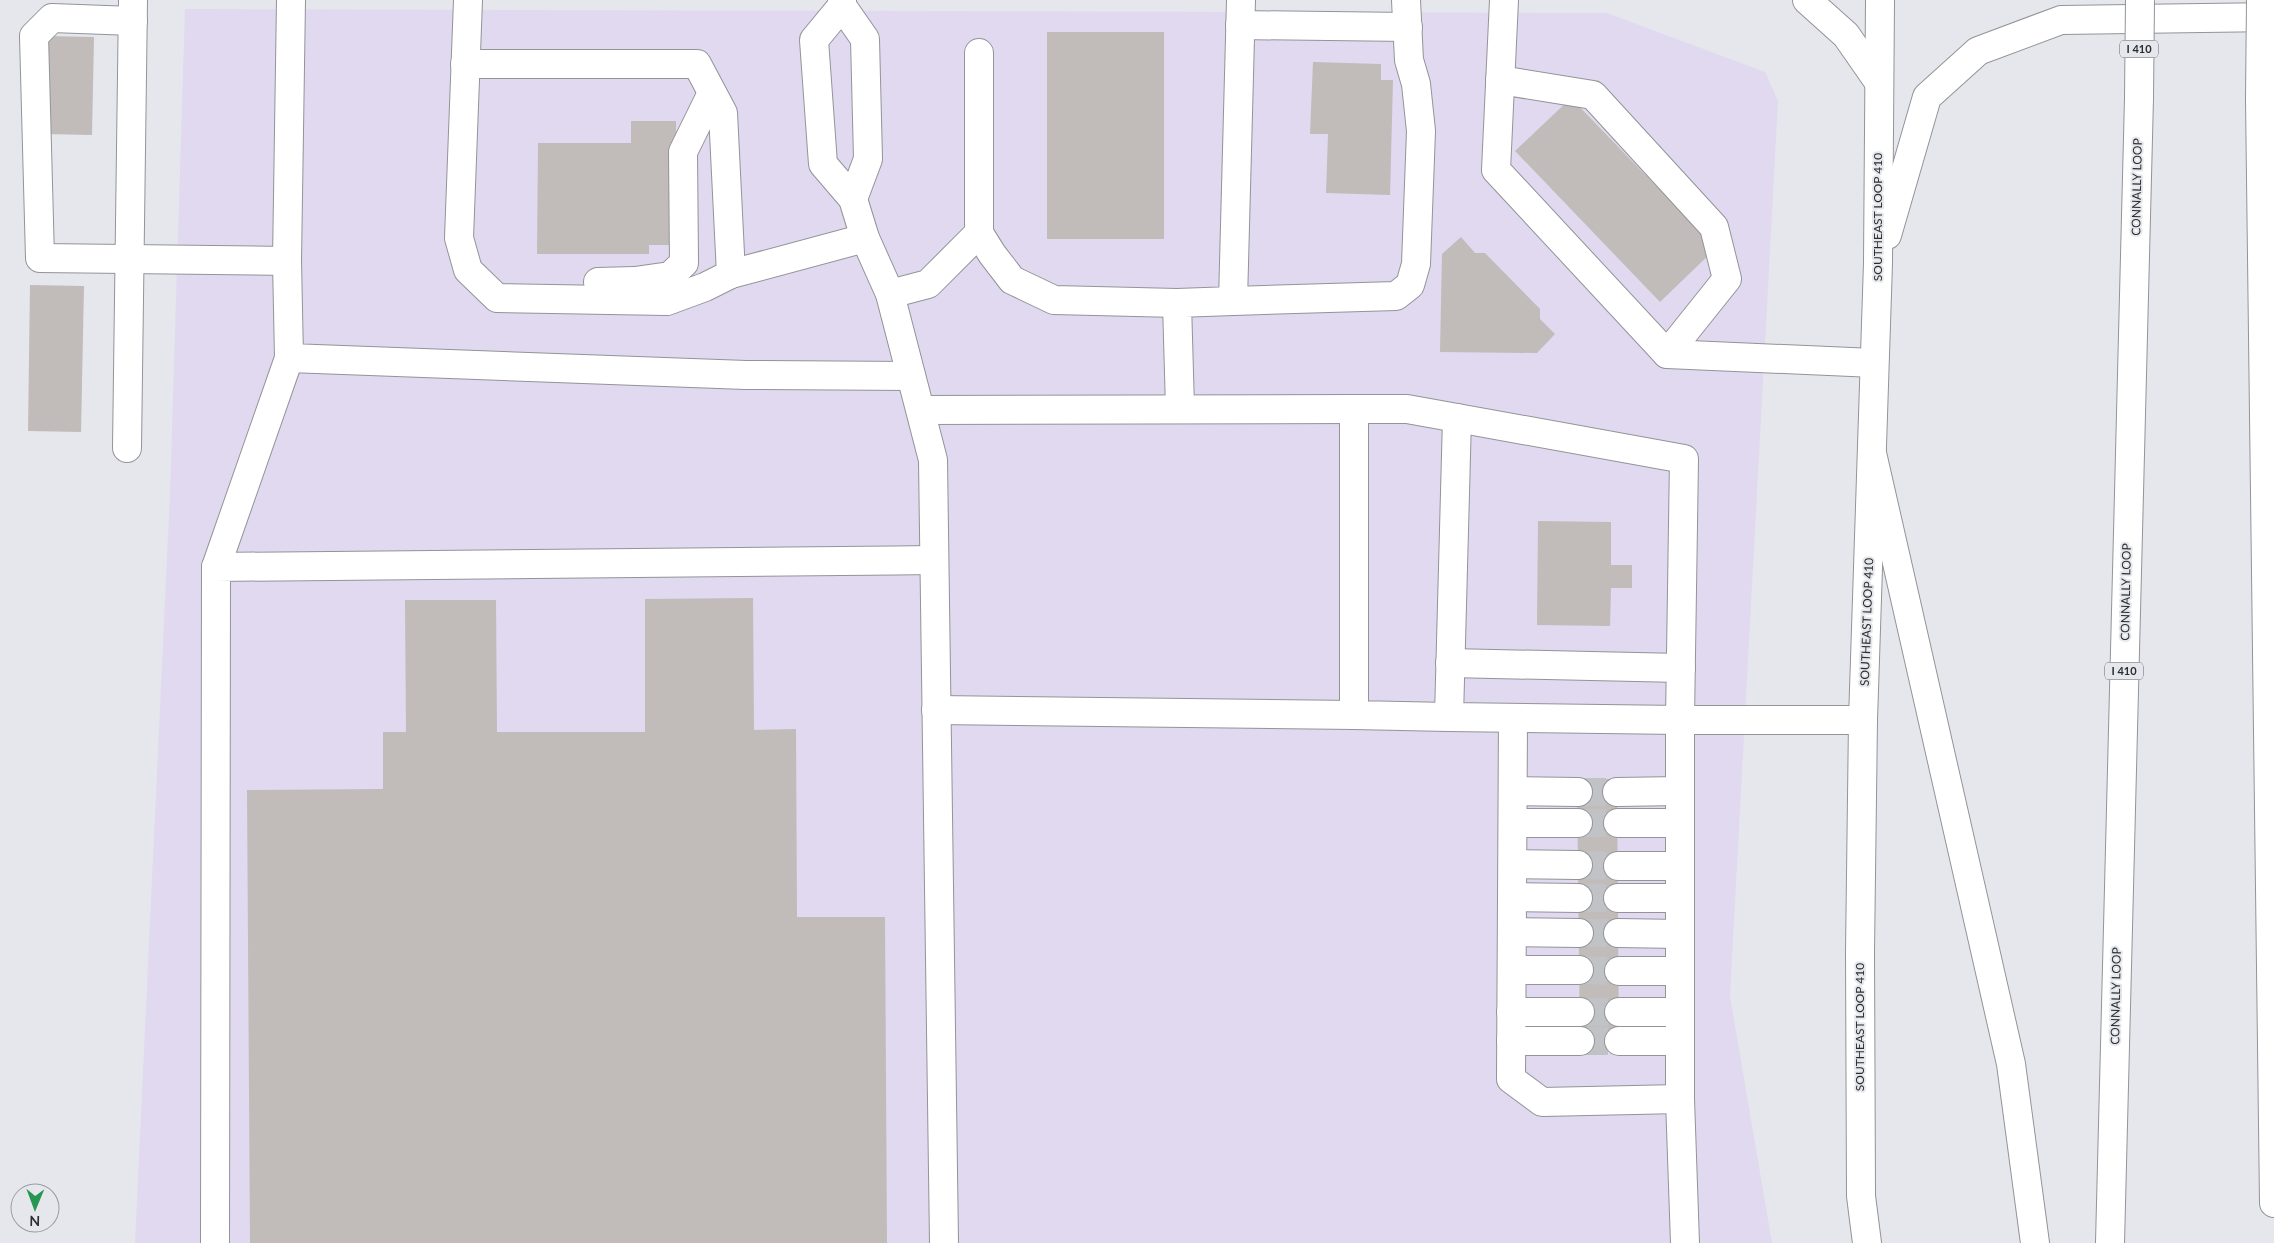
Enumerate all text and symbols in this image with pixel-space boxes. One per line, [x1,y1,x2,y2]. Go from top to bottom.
road number: I 410 [2120,41,2158,58]
street label: CONNALLY LOOP [2128,138,2145,236]
street label: SOUTHEAST LOOP 410 [1870,153,1885,281]
street label: CONNALLY LOOP [2117,543,2134,641]
street label: SOUTHEAST LOOP 410 [1857,558,1876,686]
road number: I 410 [2105,662,2143,679]
street label: CONNALLY LOOP [2107,947,2124,1045]
street label: SOUTHEAST LOOP 410 [1852,963,1867,1091]
north arrow [10,1183,60,1233]
text: N [29,1213,40,1230]

